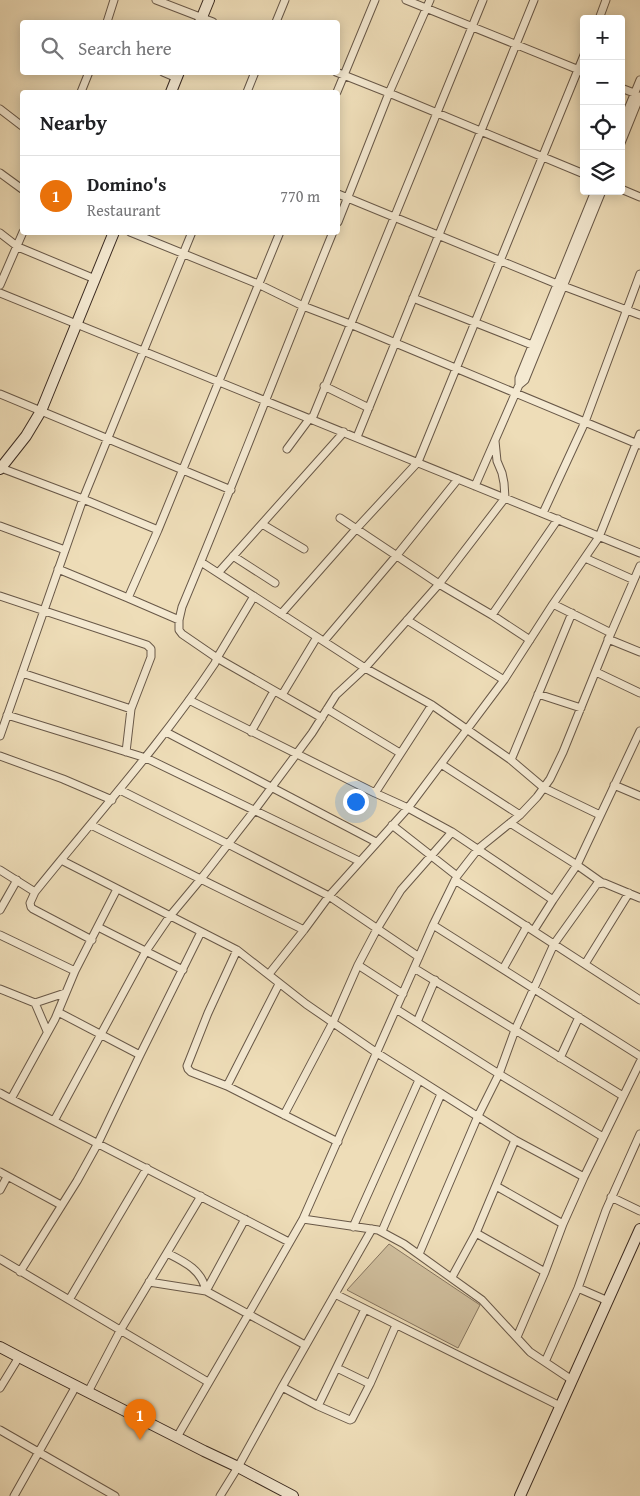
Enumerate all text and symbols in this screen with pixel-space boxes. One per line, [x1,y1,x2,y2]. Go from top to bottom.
map controls [580,15,625,195]
button: + [580,15,625,60]
search box [20,20,340,75]
icon: search [38,34,66,62]
text: Search here [78,34,172,62]
button: − [580,60,625,105]
button: locate [580,105,625,150]
text: Nearby [40,107,107,138]
button: layers [580,150,625,195]
text: Domino's [87,170,166,198]
text: 1 [52,184,60,208]
text: 770 m [280,184,320,208]
text: Restaurant [87,198,161,222]
your location [343,789,369,815]
pin: 1 [124,1399,156,1440]

